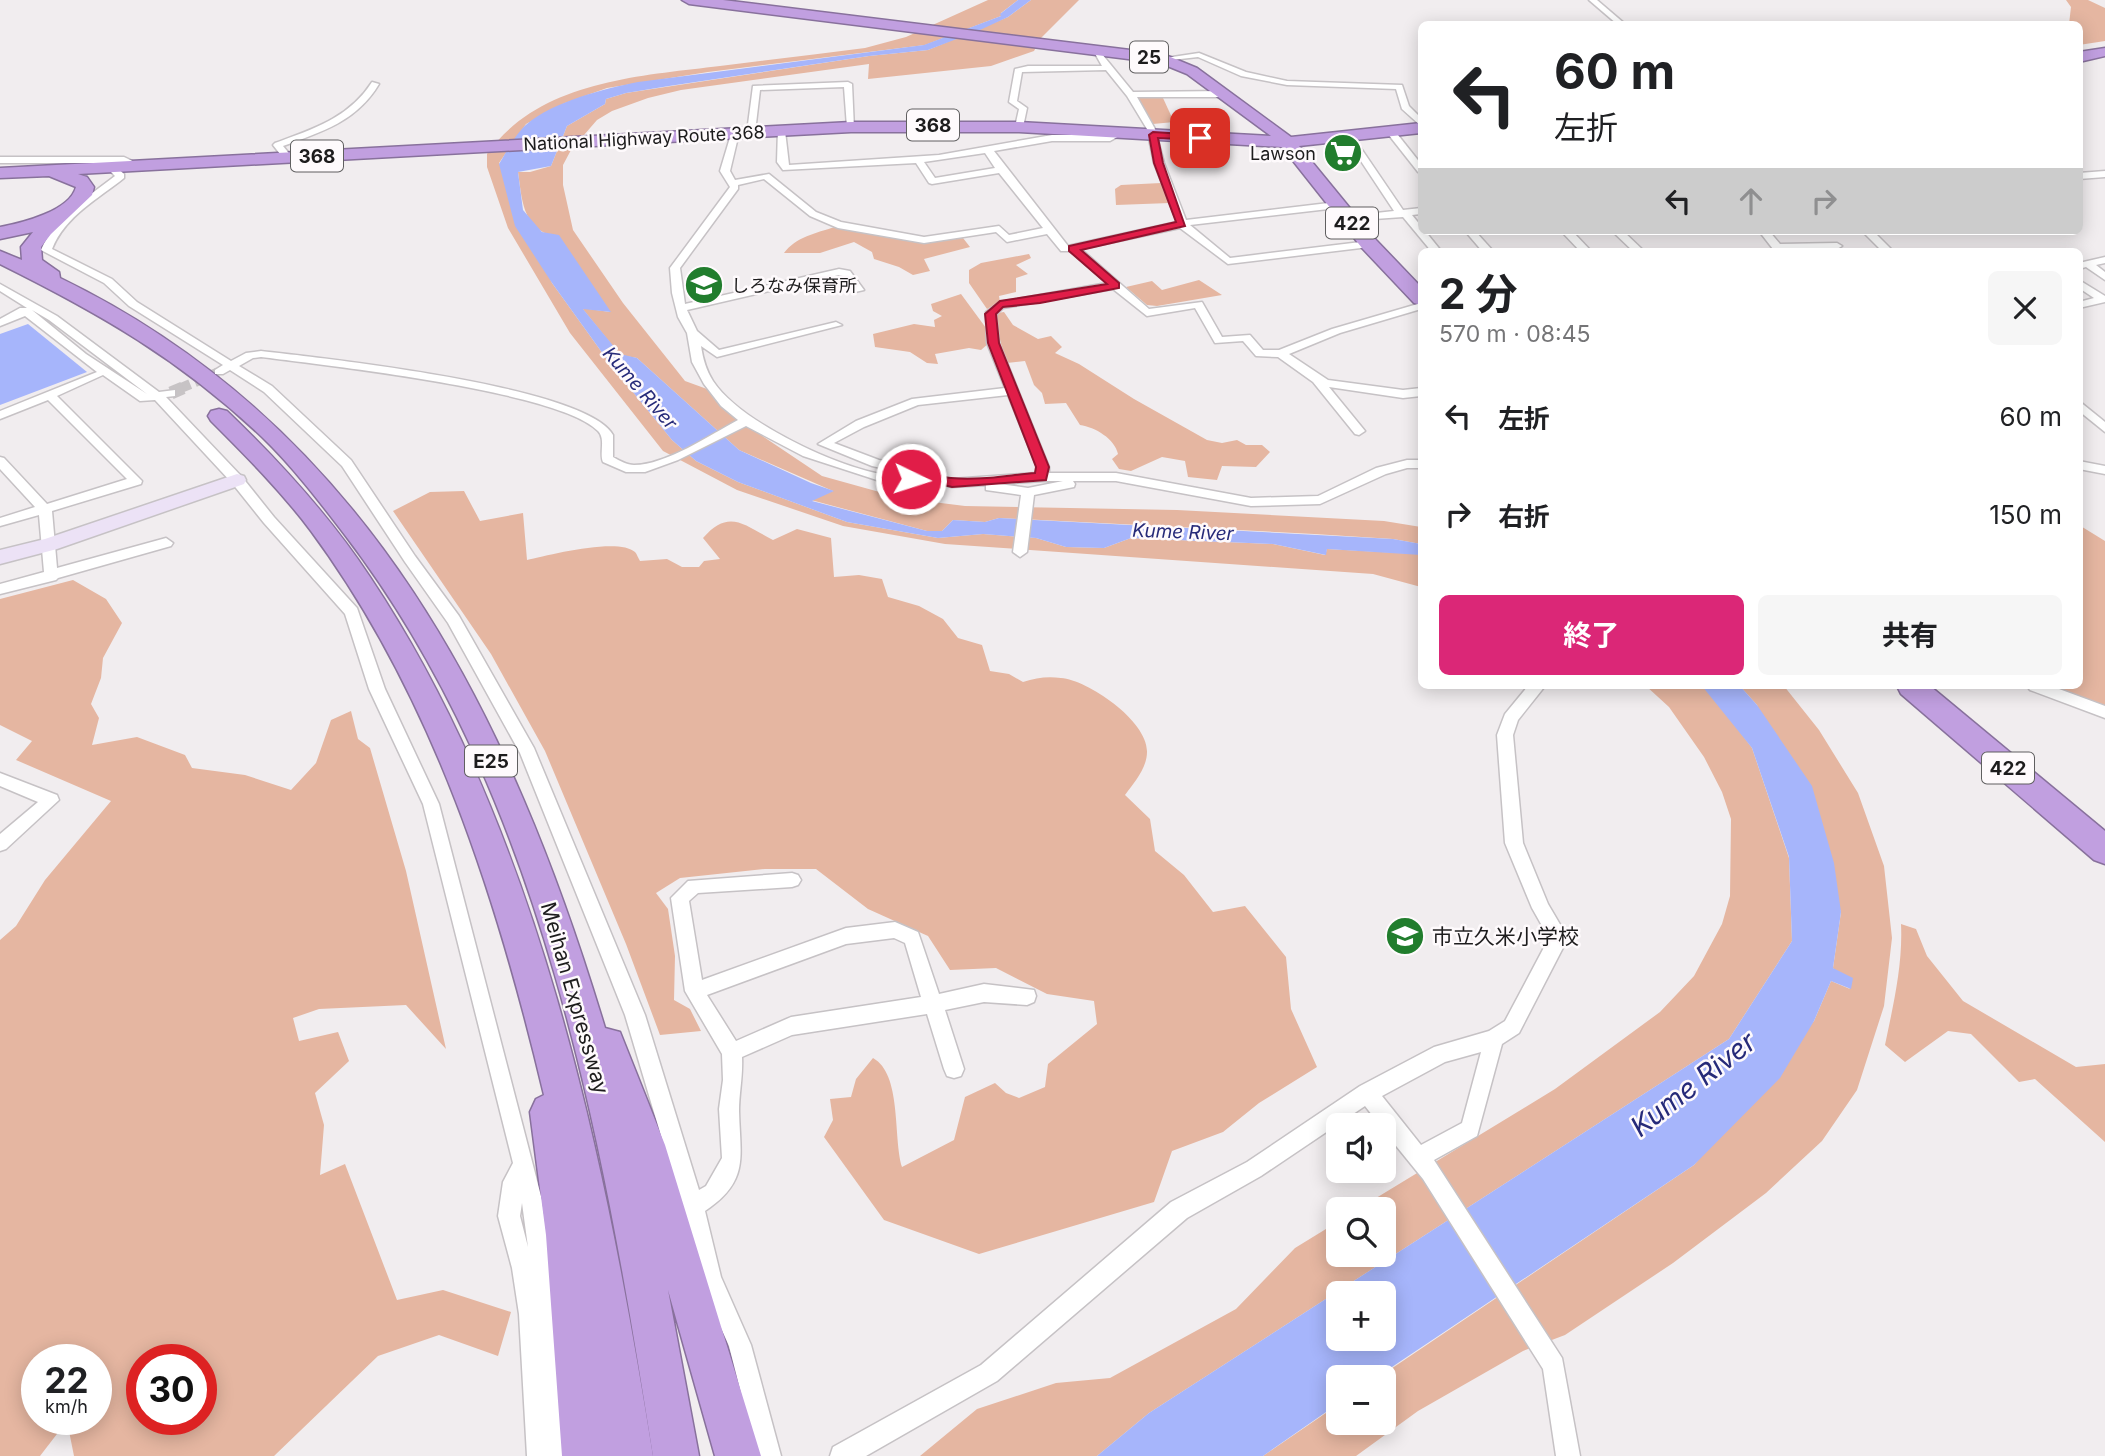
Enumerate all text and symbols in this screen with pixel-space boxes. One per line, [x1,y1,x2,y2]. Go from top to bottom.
road number: 25 [1130,41,1168,72]
text: 60 m [1554,42,1675,101]
icon: left [1439,49,1530,140]
pin [1170,108,1230,168]
text: 左折 [1554,108,1618,147]
road number: 368 [907,110,959,140]
icon: arrive [1181,119,1219,157]
street label: National Highway Route 368 [523,121,765,155]
supermarket icon: Lawson [1322,132,1364,174]
road number: 368 [291,140,343,172]
place label: Lawson [1250,143,1316,164]
icon: left [1659,182,1697,220]
icon: ahead [1732,182,1770,220]
icon: right [1805,182,1843,220]
road number: 422 [1326,208,1378,238]
school or university icon: しろなみ保育所 [683,264,725,306]
text: 2 分 [1439,268,1517,319]
button: close [1988,271,2062,345]
place label: しろなみ保育所 [731,275,857,296]
text: 570 m · 08:45 [1439,320,1591,348]
water label: Kume River [598,342,683,434]
icon: left [1439,397,1477,435]
text: 60 m [1999,401,2062,432]
text: 左折 [1498,403,1550,434]
position arrow [874,442,948,516]
icon: right [1439,495,1477,533]
text: 150 m [1989,499,2062,530]
text: 右折 [1498,501,1550,532]
water label: Kume River [1132,519,1235,545]
button: 終了 [1439,595,1744,675]
button: 共有 [1758,595,2062,675]
road number: E25 [465,746,517,776]
road number: 422 [1982,752,2034,783]
street label: Meihan Expressway [536,899,614,1097]
school or university icon: 市立久米小学校 [1384,915,1426,957]
place label: 市立久米小学校 [1432,924,1579,949]
water label: Kume River [1624,1024,1764,1143]
map controls [1326,1113,1396,1435]
button: sound [1326,1113,1396,1183]
button: search [1326,1197,1396,1267]
button: + [1326,1281,1396,1351]
speed limit sign: 30 [126,1344,217,1435]
text: 22 [44,1359,89,1401]
button: − [1326,1365,1396,1435]
text: km/h [45,1396,88,1417]

